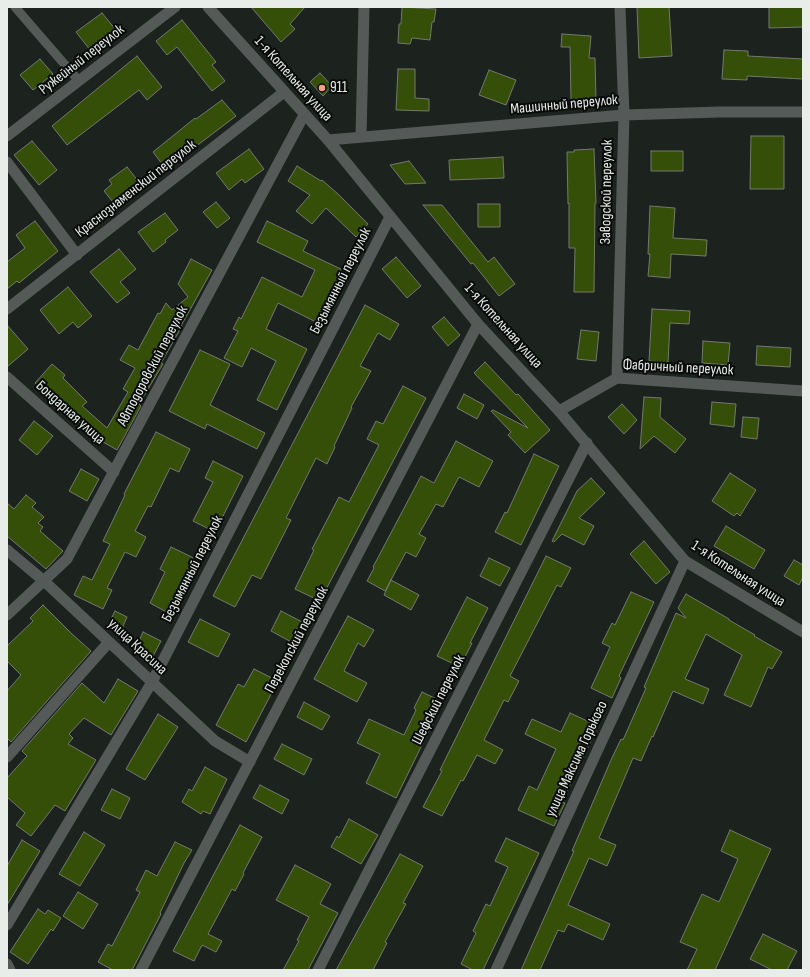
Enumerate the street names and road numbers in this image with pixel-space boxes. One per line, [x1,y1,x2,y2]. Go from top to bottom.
street label: Ружейный переулок [36,21,128,99]
street label: 1-я Котельная улица [250,33,336,125]
street label: Машинный переулок [510,91,618,119]
street label: Краснознаменский переулок [72,136,200,242]
street label: Заводской переулок [597,139,617,245]
street label: Безымянный переулок [306,225,376,337]
street label: 1-я Котельная улица [460,280,546,372]
street label: Автодоровский переулок [114,303,192,429]
street label: Фабричный переулок [622,356,734,380]
street label: Бондарная улица [32,377,108,449]
street label: Безымянный переулок [158,513,228,625]
street label: 1-я Котельная улица [688,537,788,611]
street label: Перекопский переулок [261,584,333,696]
street label: улица Красина [104,615,170,679]
street label: Шефский переулок [409,652,469,748]
street label: улица Максима Горького [542,698,612,820]

